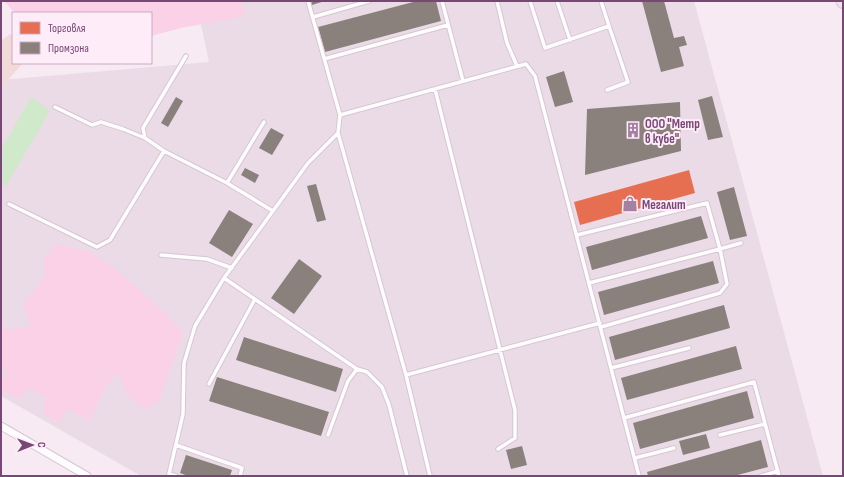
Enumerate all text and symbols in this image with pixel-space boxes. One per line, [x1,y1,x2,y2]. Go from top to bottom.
legend [12,12,152,64]
text: Торговля [48,21,86,36]
text: Промзона [48,41,89,56]
place label: ООО "Метр в кубе" [645,116,700,147]
building icon: ООО "Метр в кубе" [624,121,642,139]
shop icon: Мегалит [621,195,639,213]
place label: Мегалит [642,197,686,213]
north arrow [12,425,52,465]
text: С [35,442,48,448]

